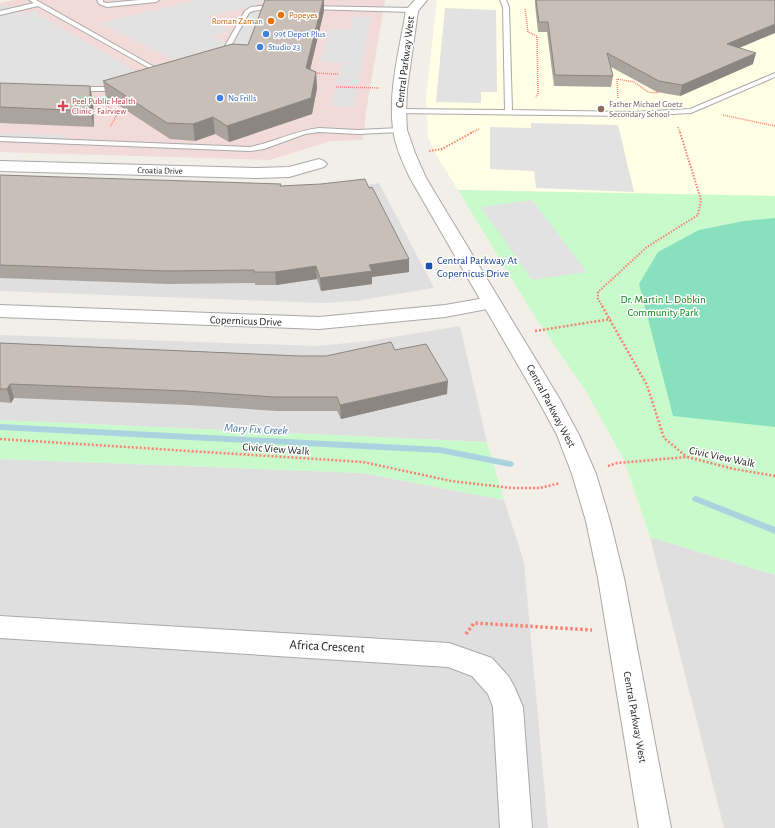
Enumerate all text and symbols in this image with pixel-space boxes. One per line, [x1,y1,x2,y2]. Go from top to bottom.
marker: Popeyes [276,10,286,20]
place label: Popeyes [289,11,318,20]
street label: Central Parkway West [394,15,416,109]
marker: Roman Zaman [266,16,276,26]
place label: Roman Zaman [212,17,263,26]
marker: 99¢ Depot Plus [261,29,271,39]
place label: 99¢ Depot Plus [274,30,326,39]
marker: Studio 23 [255,42,265,52]
place label: Studio 23 [268,43,301,52]
marker: No Frills [215,93,225,103]
place label: No Frills [228,94,256,103]
place label: Peel Public Health Clinic - Fairview [72,97,136,116]
marker: Peel Public Health Clinic - Fairview [57,100,69,112]
place label: Father Michael Goetz Secondary School [609,100,683,119]
marker: Father Michael Goetz Secondary School [596,104,606,114]
street label: Croatia Drive [137,166,183,176]
place label: Central Parkway At Copernicus Drive [437,255,518,279]
marker: Central Parkway At Copernicus Drive [424,261,434,271]
park label: Dr. Martin L. Dobkin Community Park [620,294,706,318]
street label: Copernicus Drive [210,314,282,328]
street label: Central Parkway West [524,363,578,450]
water label: Mary Fix Creek [224,421,289,437]
street label: Civic View Walk [242,441,310,457]
street label: Civic View Walk [688,445,756,469]
street label: Africa Crescent [289,639,365,655]
street label: Central Parkway West [622,671,649,764]

